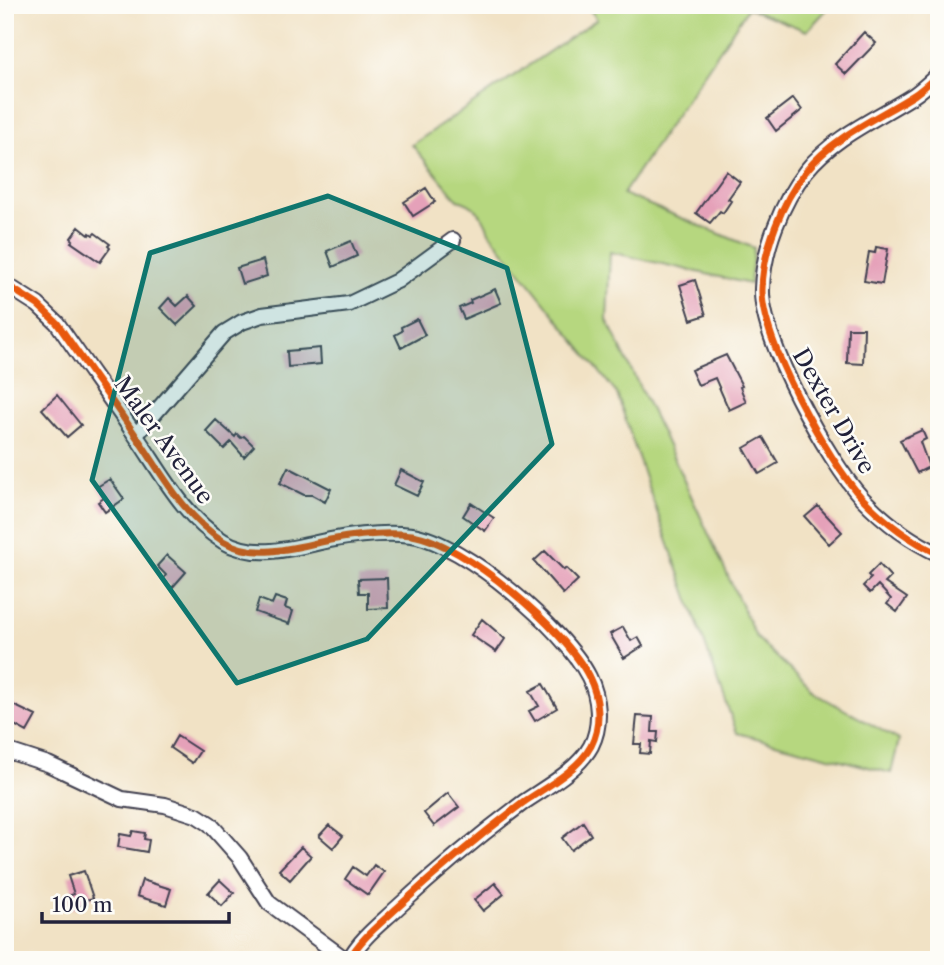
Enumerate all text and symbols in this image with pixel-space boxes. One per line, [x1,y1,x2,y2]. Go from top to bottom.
street label: Dexter Drive [787,343,881,479]
street label: Maler Avenue [108,371,220,509]
scale bar [42,881,229,925]
text: 100 m [52,892,113,917]

